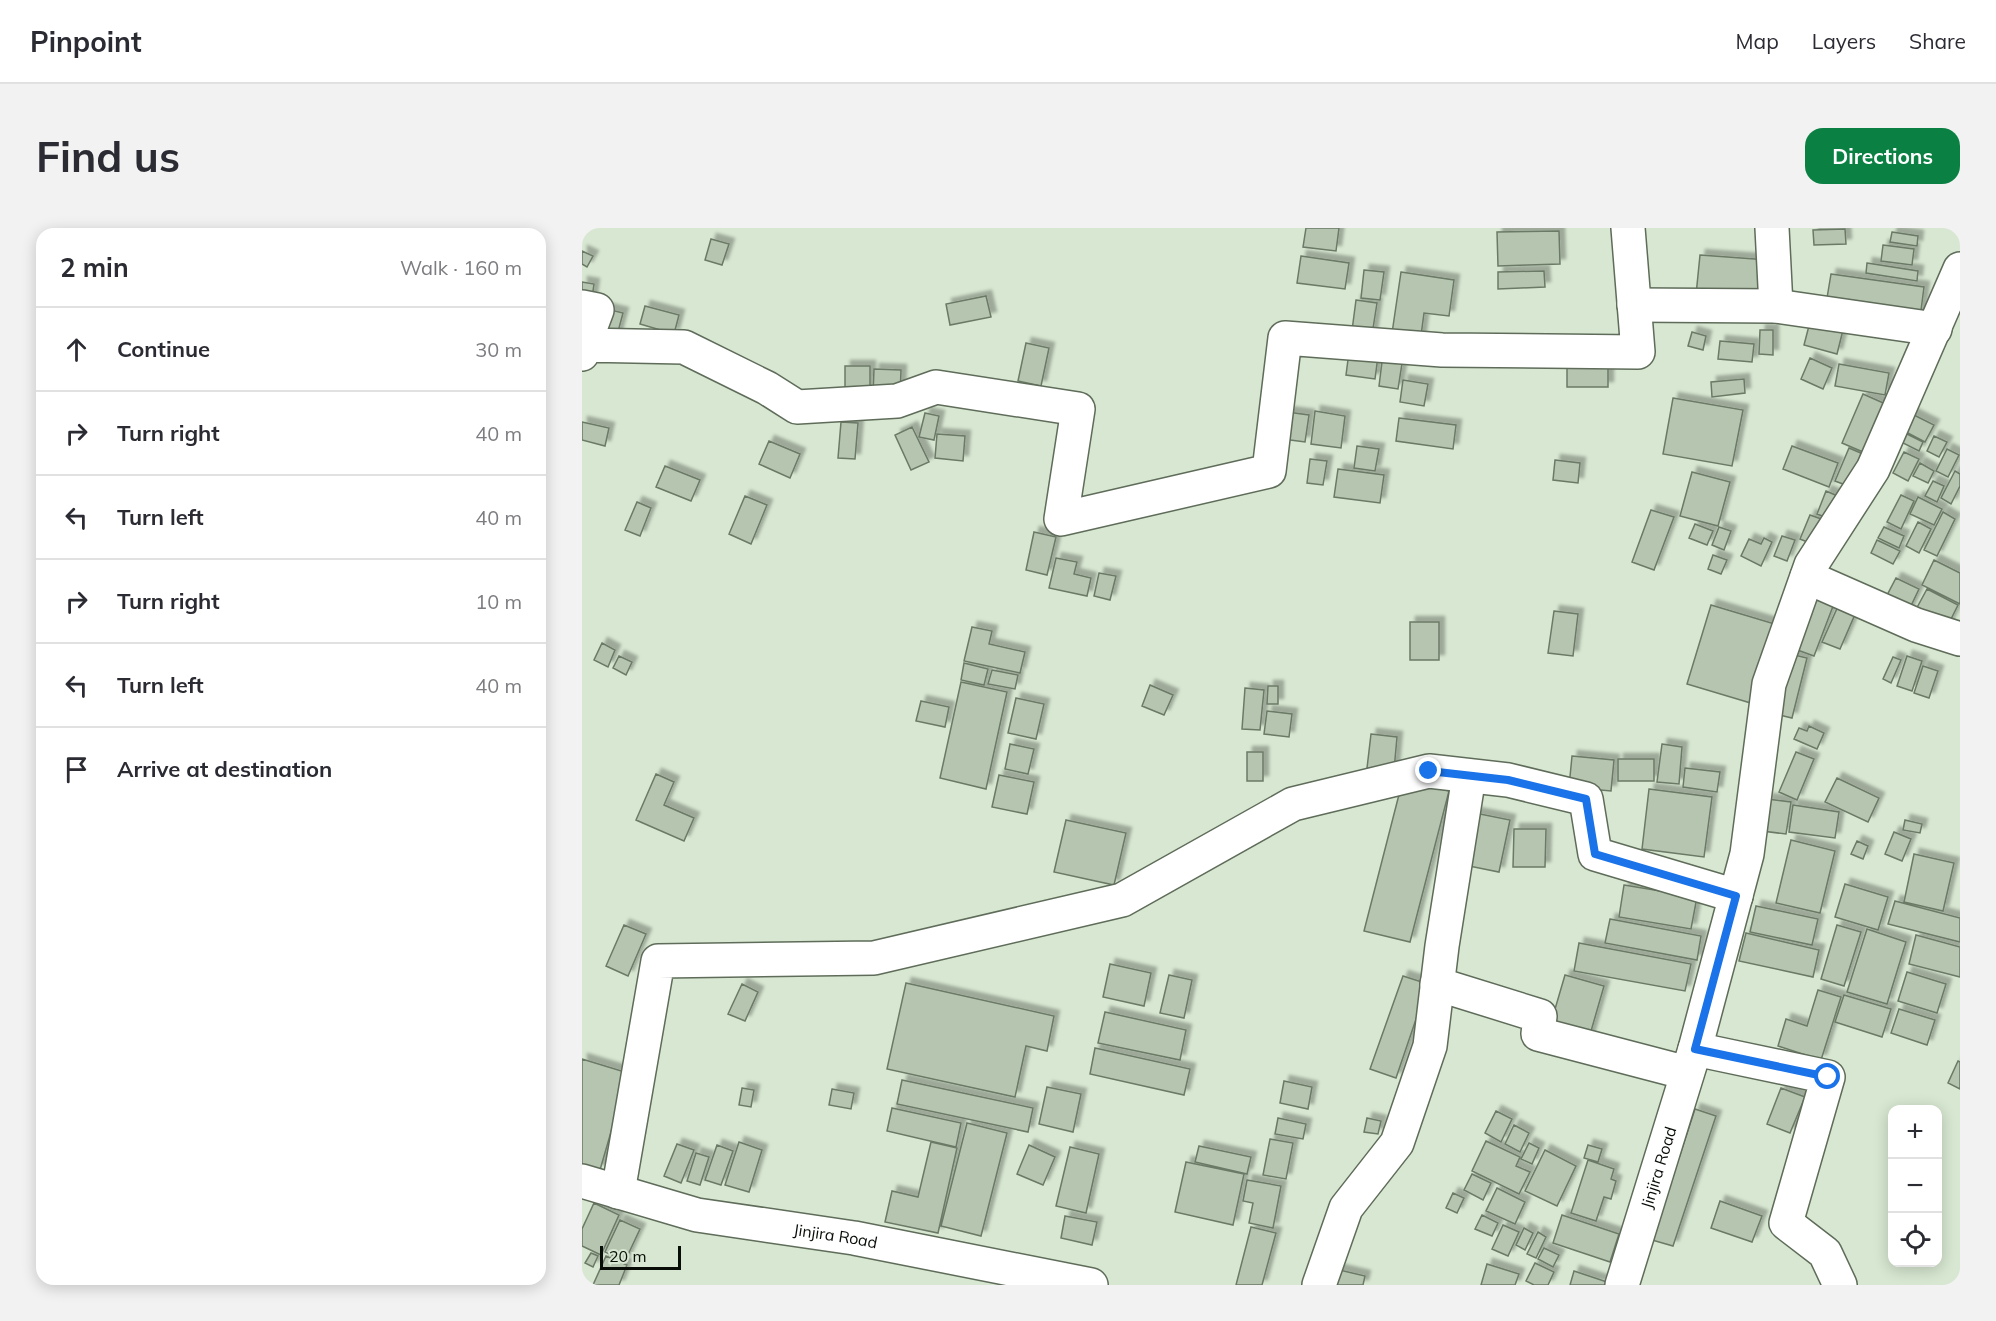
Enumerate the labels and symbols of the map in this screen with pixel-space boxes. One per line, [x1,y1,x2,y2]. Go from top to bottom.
route end [1415,757,1441,783]
route start [1814,1063,1840,1089]
street label: Jinjira Road [1636,1124,1680,1211]
street label: Jinjira Road [792,1219,879,1252]
scale bar [600,1243,681,1270]

